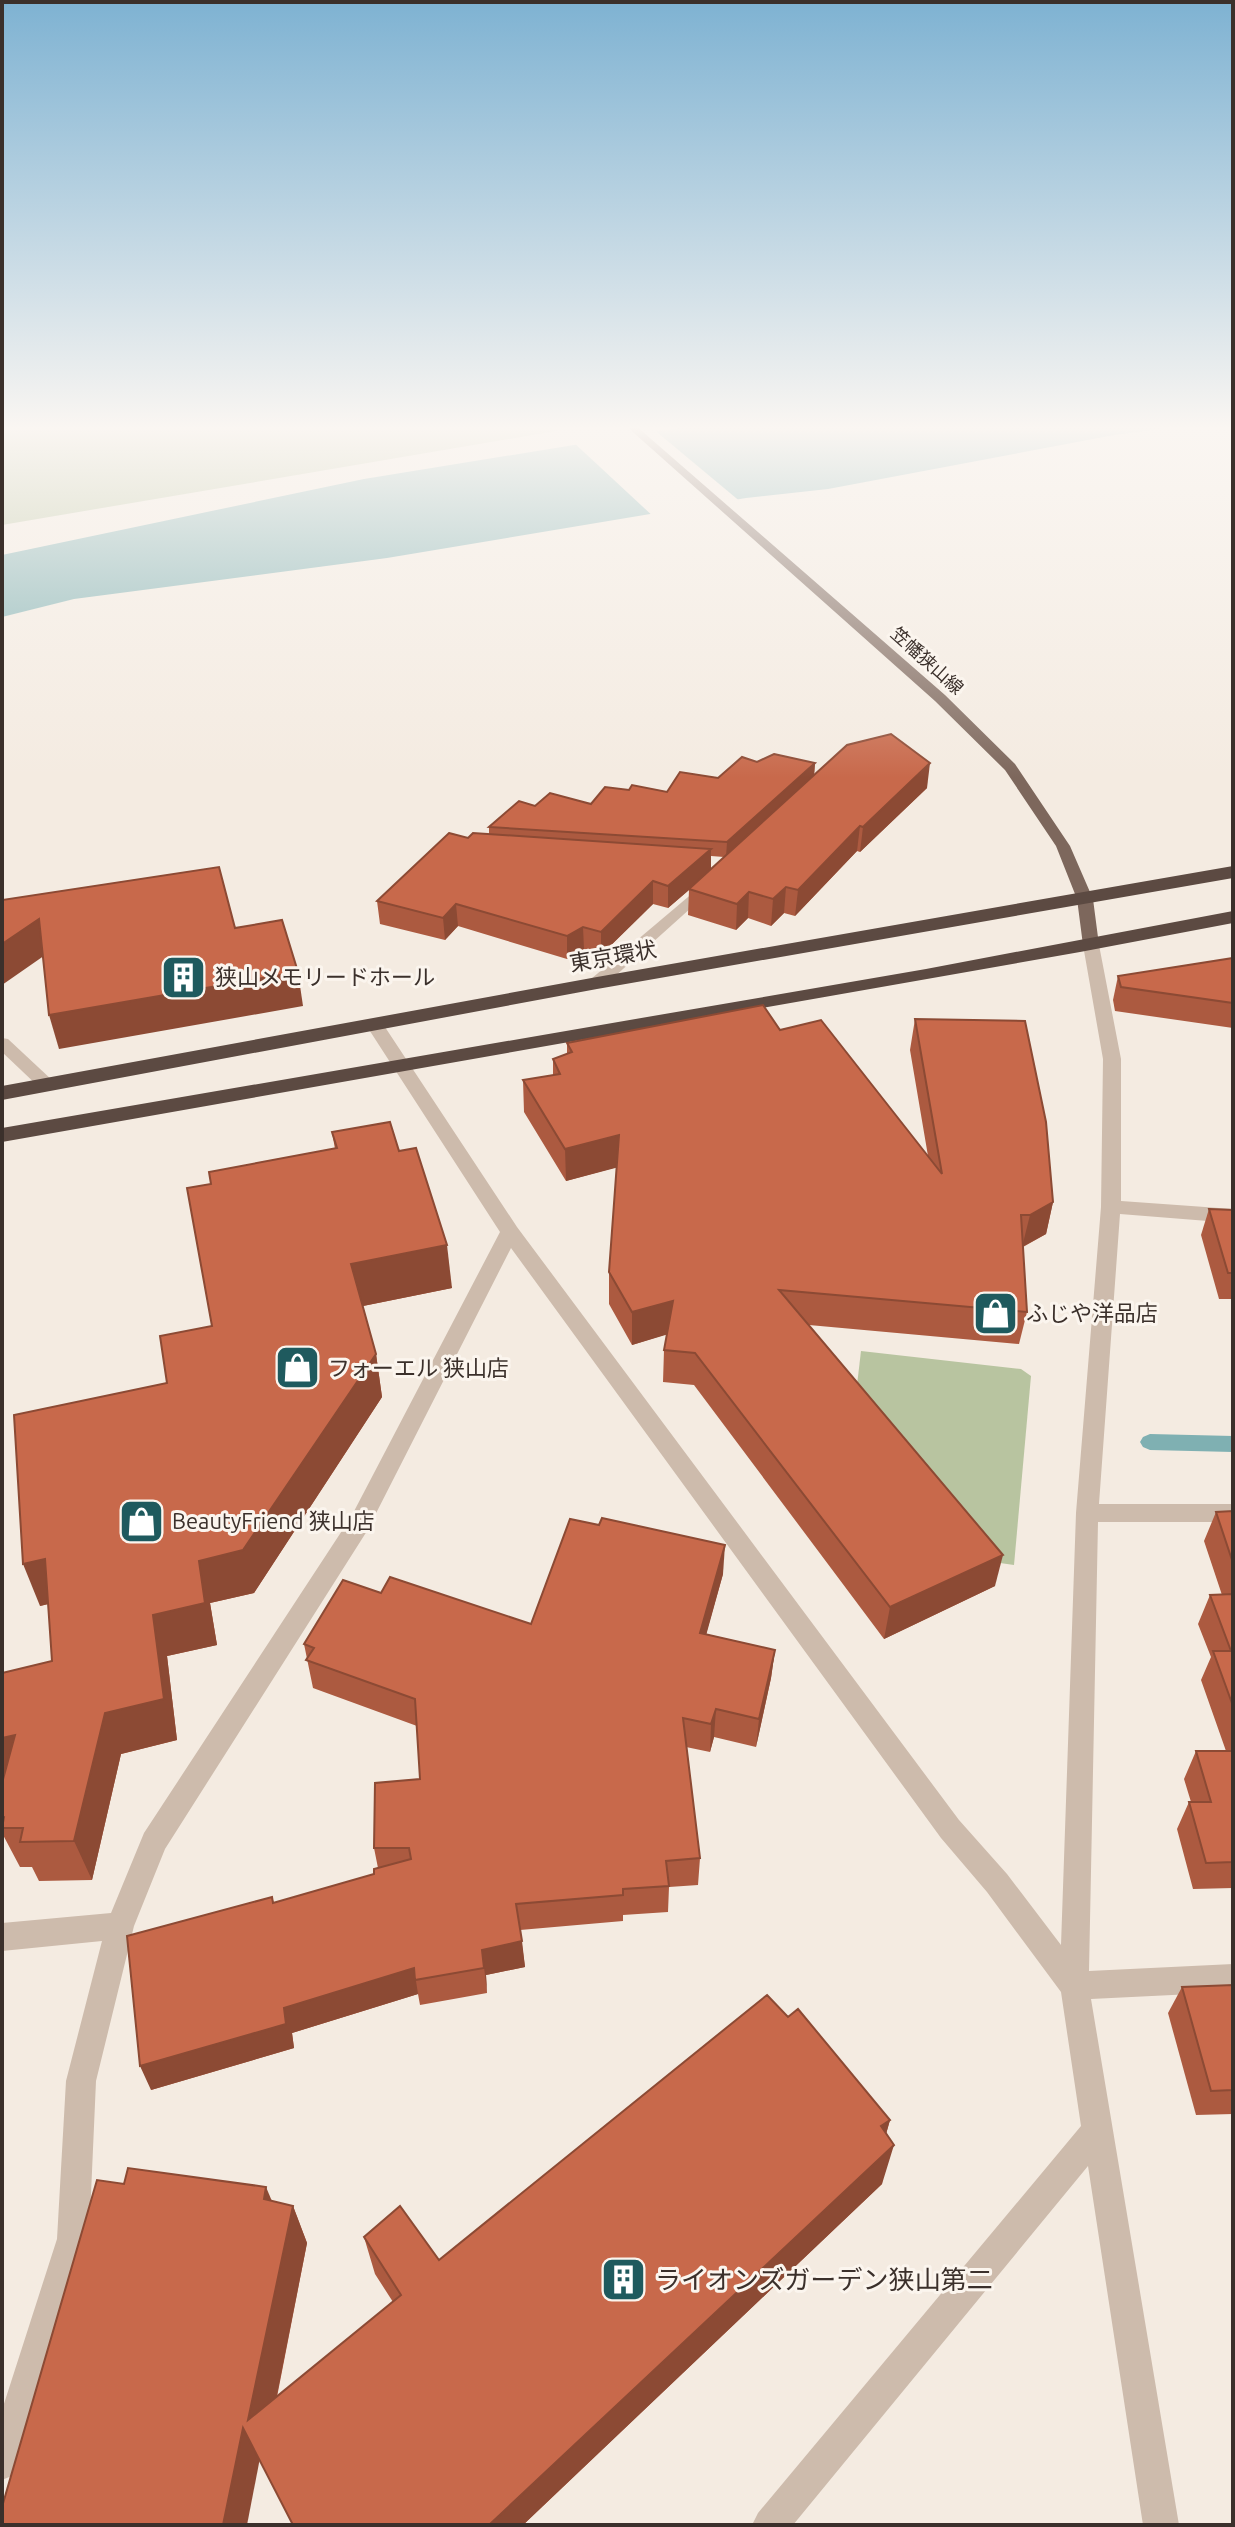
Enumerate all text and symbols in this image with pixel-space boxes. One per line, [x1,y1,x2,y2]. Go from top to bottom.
street label: 笠幡狭山線 [888,623,968,698]
street label: 東京環状 [567,936,658,975]
building icon: 狭山メモリードホール [160,953,208,1001]
place label: 狭山メモリードホール [215,964,435,989]
shop icon: ふじや洋品店 [971,1289,1019,1337]
place label: ふじや洋品店 [1026,1300,1158,1325]
shop icon: フォーエル 狭山店 [273,1344,321,1392]
place label: フォーエル 狭山店 [328,1355,509,1380]
shop icon: BeautyFriend 狭山店 [117,1497,165,1545]
place label: BeautyFriend 狭山店 [172,1508,375,1533]
building icon: ライオンズガーデン狭山第二 [600,2256,648,2304]
place label: ライオンズガーデン狭山第二 [655,2265,992,2294]

